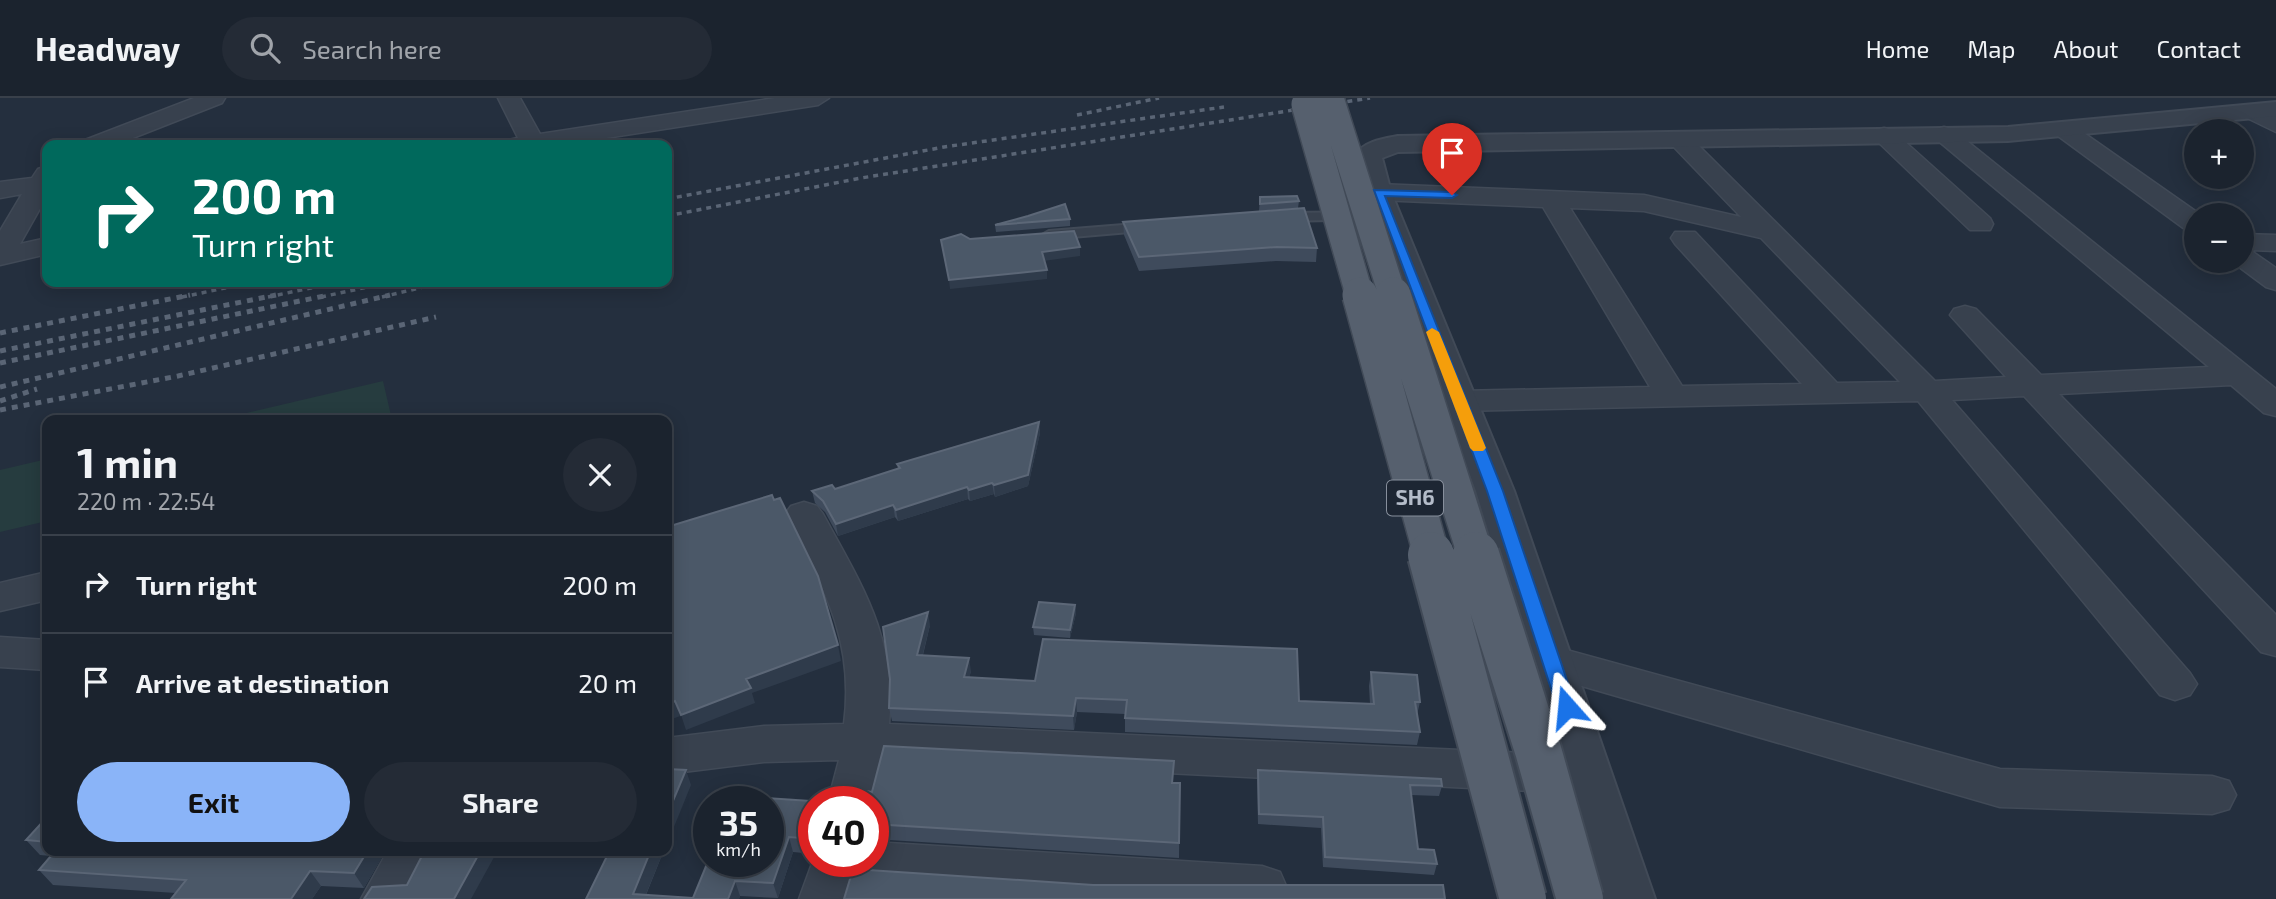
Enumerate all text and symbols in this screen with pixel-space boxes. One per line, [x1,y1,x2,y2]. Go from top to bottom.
search box [222,17,712,80]
text: Headway [35,28,180,68]
icon: search [246,29,284,67]
text: Search here [302,33,442,64]
text: Home [1866,34,1929,63]
text: Map [1967,34,2015,63]
text: About [2053,34,2119,63]
text: Contact [2157,34,2241,63]
map controls [2184,119,2254,273]
button: + [2184,119,2254,189]
pin [1422,123,1482,195]
icon: arrive [1433,134,1471,172]
text: 200 m [192,165,336,224]
icon: right [77,168,168,259]
button: − [2184,203,2254,273]
text: Turn right [192,225,334,263]
text: 1 min [77,436,178,486]
button: close [563,438,637,512]
road number: SH6 [1387,480,1443,516]
text: 220 m · 22:54 [77,487,215,515]
icon: right [77,565,115,603]
text: Turn right [136,569,257,600]
text: 200 m [562,569,637,600]
icon: arrive [77,663,115,701]
text: Arrive at destination [136,667,389,698]
text: 20 m [578,667,637,698]
position arrow [1530,670,1604,744]
button: Exit [77,762,350,842]
button: Share [364,762,637,842]
speed limit sign: 40 [798,786,889,877]
text: 35 [719,801,758,843]
text: km/h [716,838,761,860]

